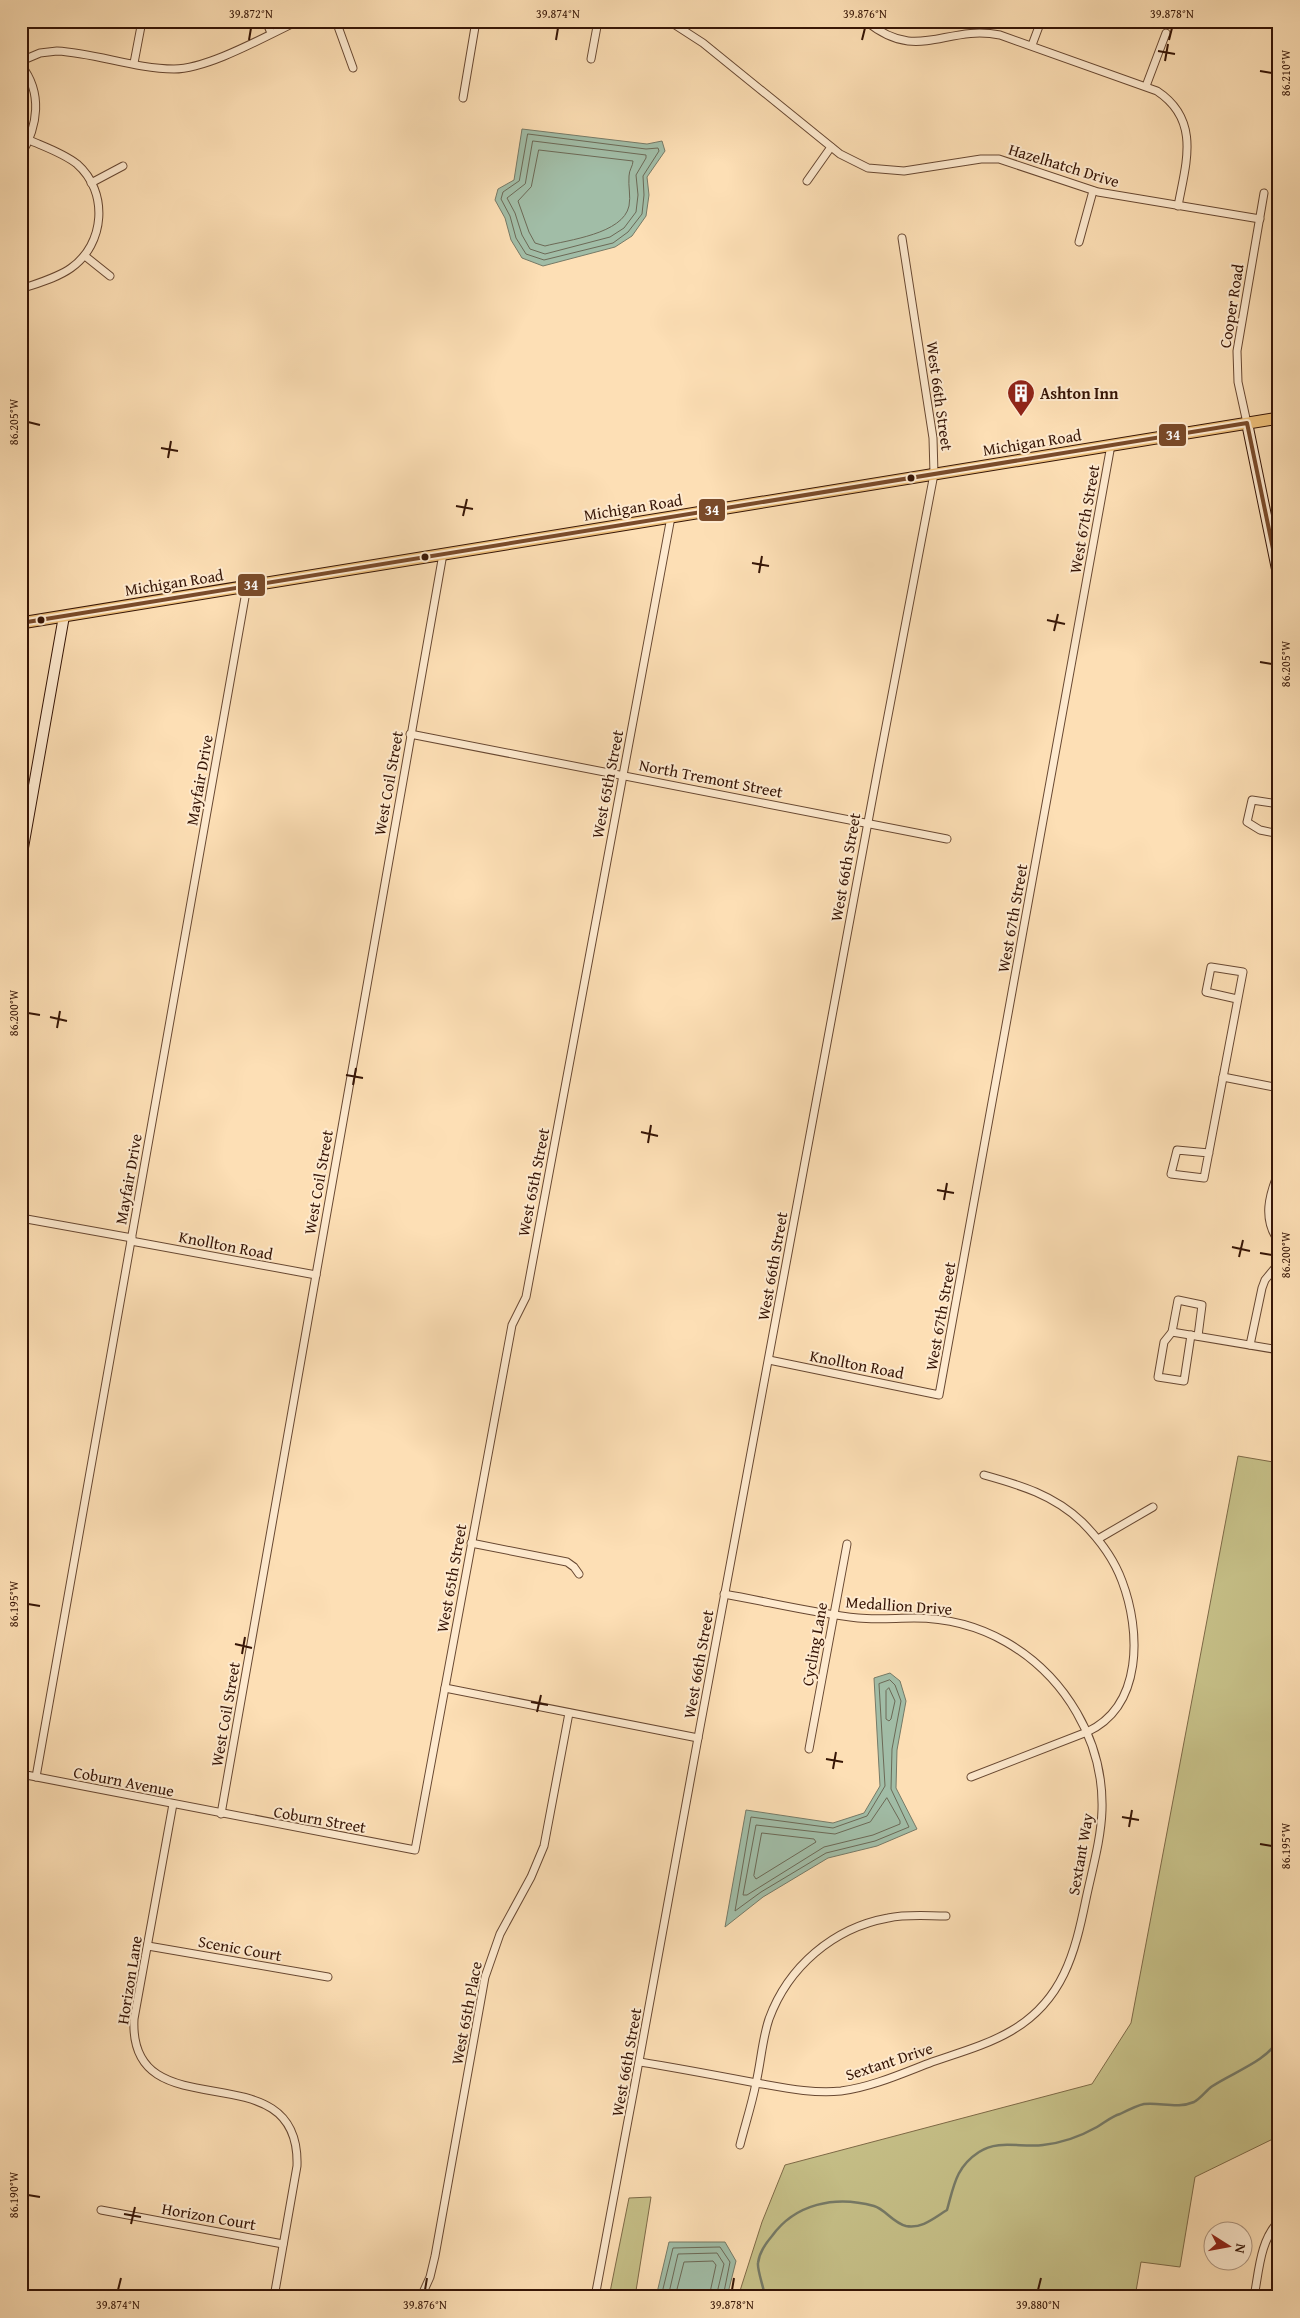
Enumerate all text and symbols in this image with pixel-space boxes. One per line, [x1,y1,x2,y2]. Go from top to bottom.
text: 39.872°N [229,5,273,22]
text: 39.874°N [536,5,580,22]
text: 39.876°N [843,5,887,22]
text: 39.878°N [1150,5,1194,22]
text: 86.210°W [1277,49,1294,96]
street label: Hazelhatch Drive [1006,137,1122,193]
street label: Cooper Road [1213,262,1250,350]
street label: West 66th Street [920,340,960,453]
building icon: Ashton Inn [1006,378,1036,417]
place label: Ashton Inn [1040,381,1119,405]
text: 86.205°W [5,398,22,445]
street label: Michigan Road [981,422,1083,462]
line badge: 34 [1158,423,1187,447]
text: 34 [1166,425,1180,445]
street label: West 67th Street [1063,462,1105,575]
unlabelled marker [906,473,916,483]
street label: Michigan Road [582,487,684,527]
line badge: 34 [698,498,726,522]
text: 34 [705,500,719,520]
unlabelled marker [420,552,430,562]
street label: Michigan Road [123,562,225,602]
line badge: 34 [237,573,266,597]
text: 34 [244,575,258,595]
unlabelled marker [36,615,46,625]
text: 86.205°W [1277,640,1294,687]
street label: West 65th Street [585,727,629,840]
street label: West Coil Street [367,728,409,837]
street label: Mayfair Drive [179,733,219,827]
street label: North Tremont Street [637,752,785,804]
street label: West 66th Street [824,810,866,923]
street label: West 67th Street [991,861,1033,974]
text: 86.200°W [5,989,22,1036]
street label: West 65th Street [511,1125,555,1238]
street label: West Coil Street [297,1127,339,1236]
street label: Mayfair Drive [108,1132,148,1226]
street label: West 66th Street [751,1209,793,1322]
street label: Knollton Road [177,1224,276,1266]
text: 86.200°W [1277,1231,1294,1278]
street label: West 67th Street [919,1259,961,1372]
street label: Knollton Road [808,1343,907,1385]
street label: West 65th Street [430,1521,472,1634]
text: 86.195°W [5,1580,22,1627]
street label: Medallion Drive [845,1589,953,1621]
street label: Cycling Lane [795,1600,833,1688]
street label: West 66th Street [677,1607,719,1720]
street label: West Coil Street [204,1659,246,1768]
street label: Coburn Avenue [72,1759,176,1803]
street label: Coburn Street [272,1799,368,1839]
street label: Sextant Way [1061,1811,1099,1897]
text: 86.195°W [1277,1822,1294,1869]
street label: Scenic Court [196,1929,284,1967]
street label: Horizon Lane [110,1934,148,2026]
street label: West 65th Place [444,1959,488,2067]
street label: West 66th Street [605,2005,647,2118]
street label: Sextant Drive [842,2036,936,2086]
text: 86.190°W [5,2171,22,2218]
street label: Horizon Court [160,2196,258,2236]
north arrow [1202,2220,1252,2270]
text: N [1230,2242,1251,2256]
text: 39.874°N [96,2296,140,2313]
text: 39.876°N [403,2296,447,2313]
text: 39.878°N [710,2296,754,2313]
text: 39.880°N [1016,2296,1060,2313]

